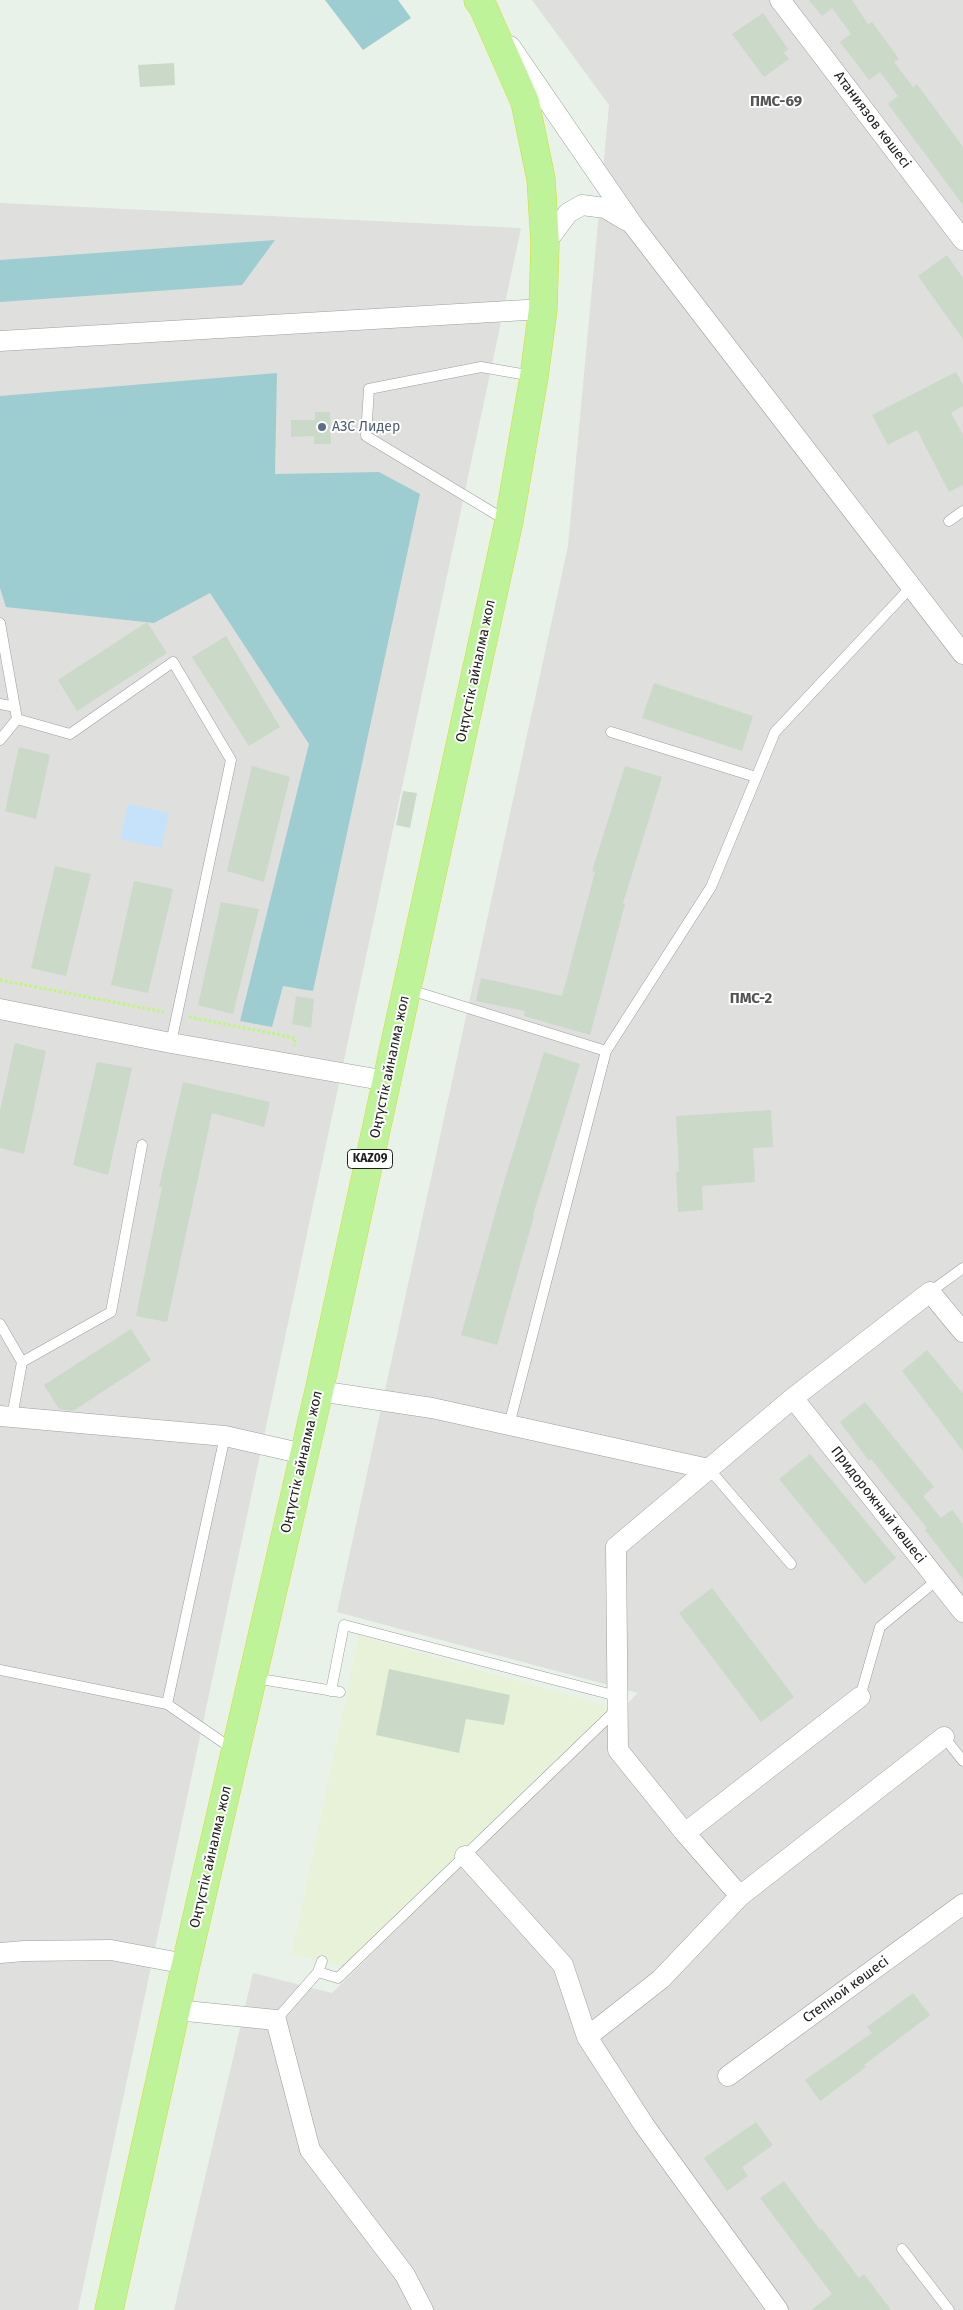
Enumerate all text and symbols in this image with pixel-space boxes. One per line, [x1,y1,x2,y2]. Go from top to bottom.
street label: Атаниязов көшесі [830,68,914,172]
district label: ПМС-69 [750,93,802,111]
place label: АЗС Лидер [332,419,400,435]
marker: АЗС Лидер [316,421,328,433]
street label: Оңтүстік айналма жол [453,598,499,744]
district label: ПМС-2 [730,990,772,1008]
street label: Оңтүстік айналма жол [367,994,413,1140]
road number: KAZ09 [348,1150,392,1168]
street label: Оңтүстік айналма жол [277,1389,327,1535]
street label: Придорожный көшесі [827,1443,929,1567]
street label: Оңтүстік айналма жол [186,1784,236,1930]
street label: Степной көшесі [800,1953,892,2027]

